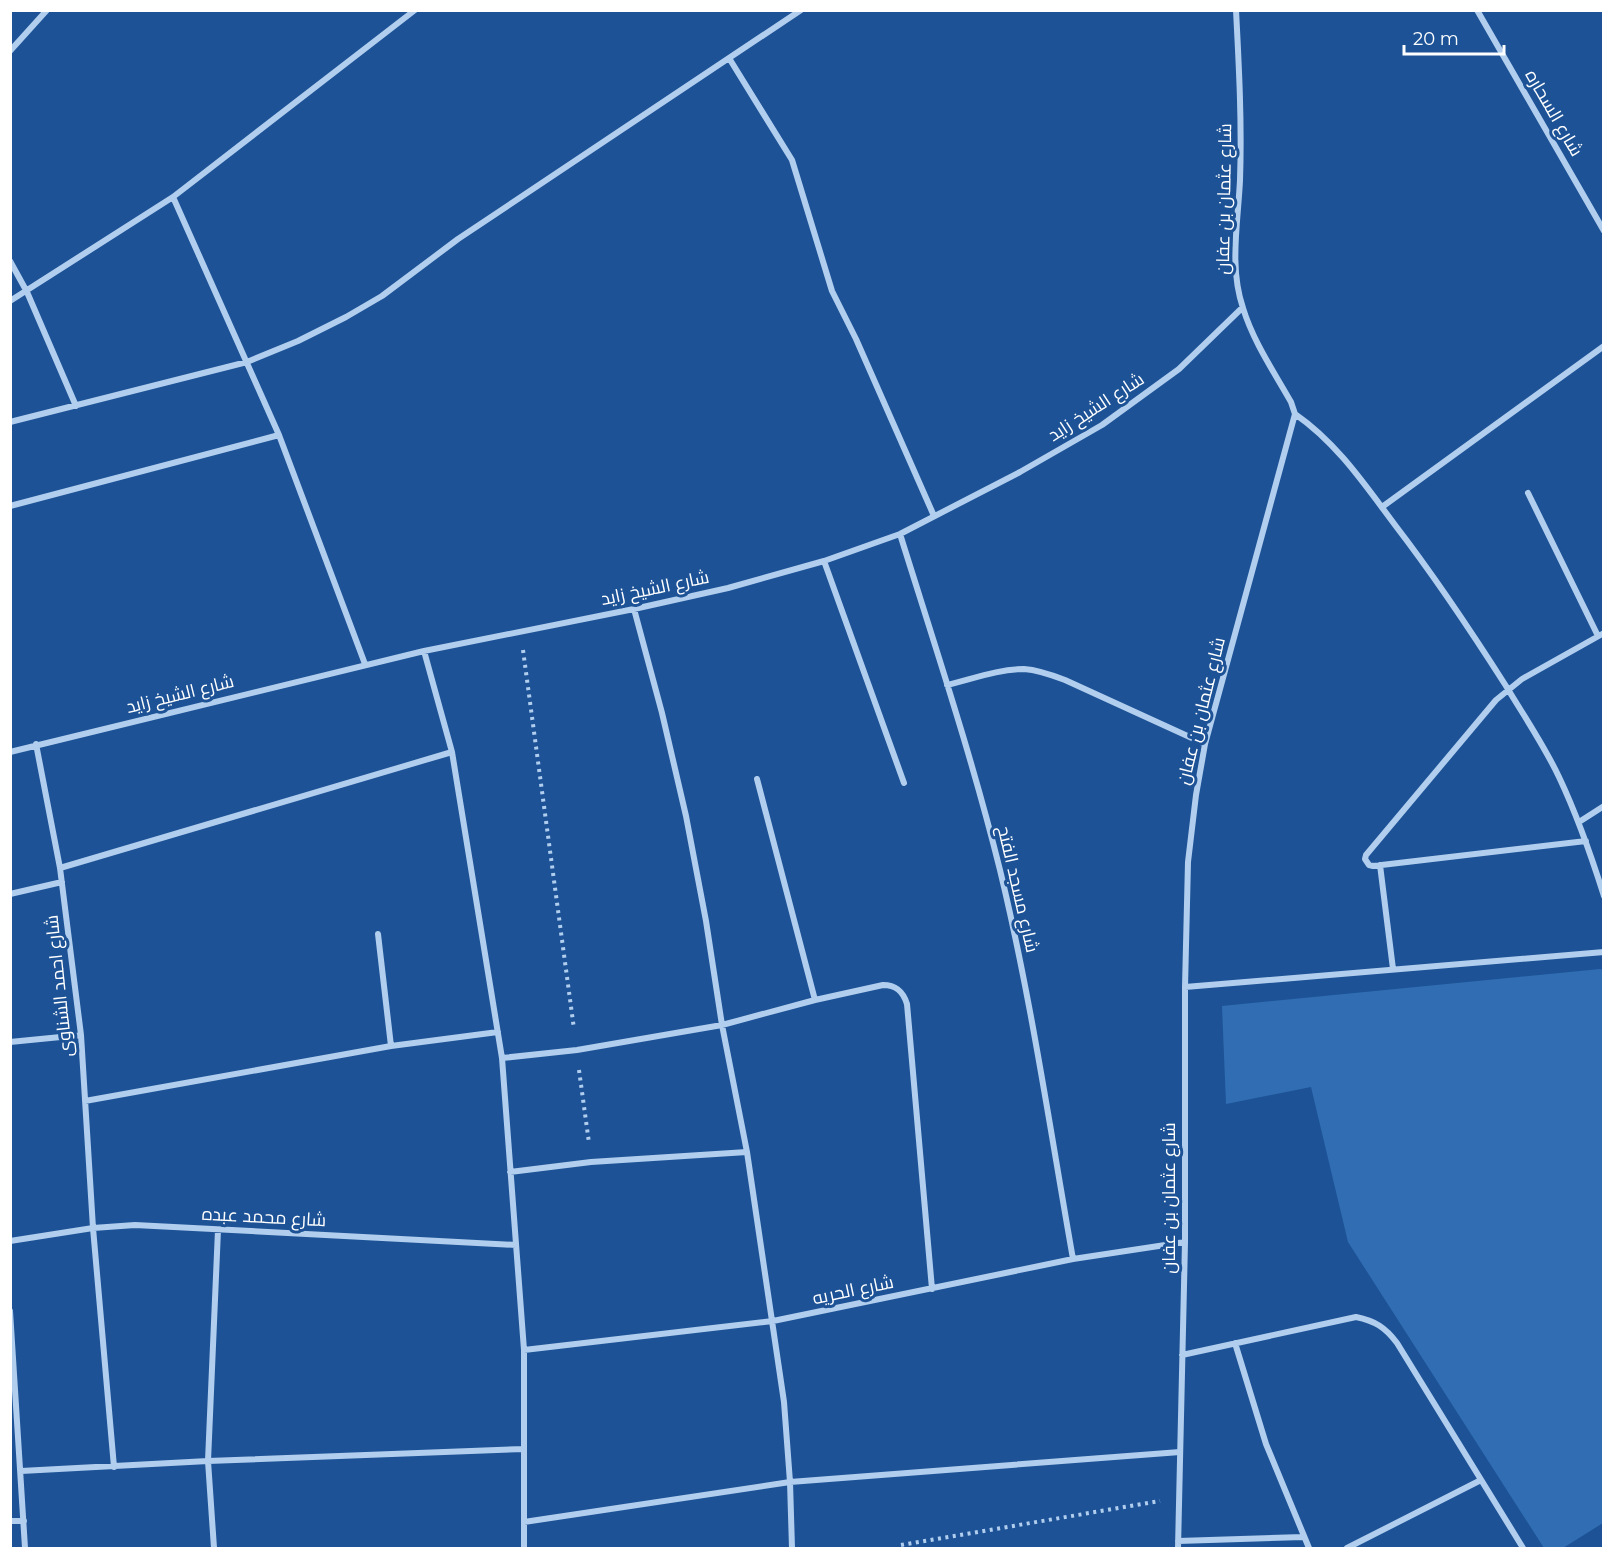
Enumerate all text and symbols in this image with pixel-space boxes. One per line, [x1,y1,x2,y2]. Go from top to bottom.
scale bar [1404,18,1504,56]
text: 20 m [1413,28,1459,50]
street label: شارع السحاره [1520,66,1588,161]
street label: شارع عثمان بن عفان [1212,123,1237,275]
street label: شارع الشيخ زايد [1044,368,1149,447]
street label: شارع الشيخ زايد [599,566,711,611]
street label: شارع عثمان بن عفان [1172,635,1231,787]
street label: شارع الشيخ زايد [124,670,236,719]
street label: شارع مسجد الفتح [992,823,1043,955]
street label: شارع احمد الشناوى [41,914,78,1058]
street label: شارع عثمان بن عفان [1158,1122,1181,1274]
street label: شارع محمد عبده [201,1203,327,1232]
street label: شارع الحريه [810,1271,896,1310]

